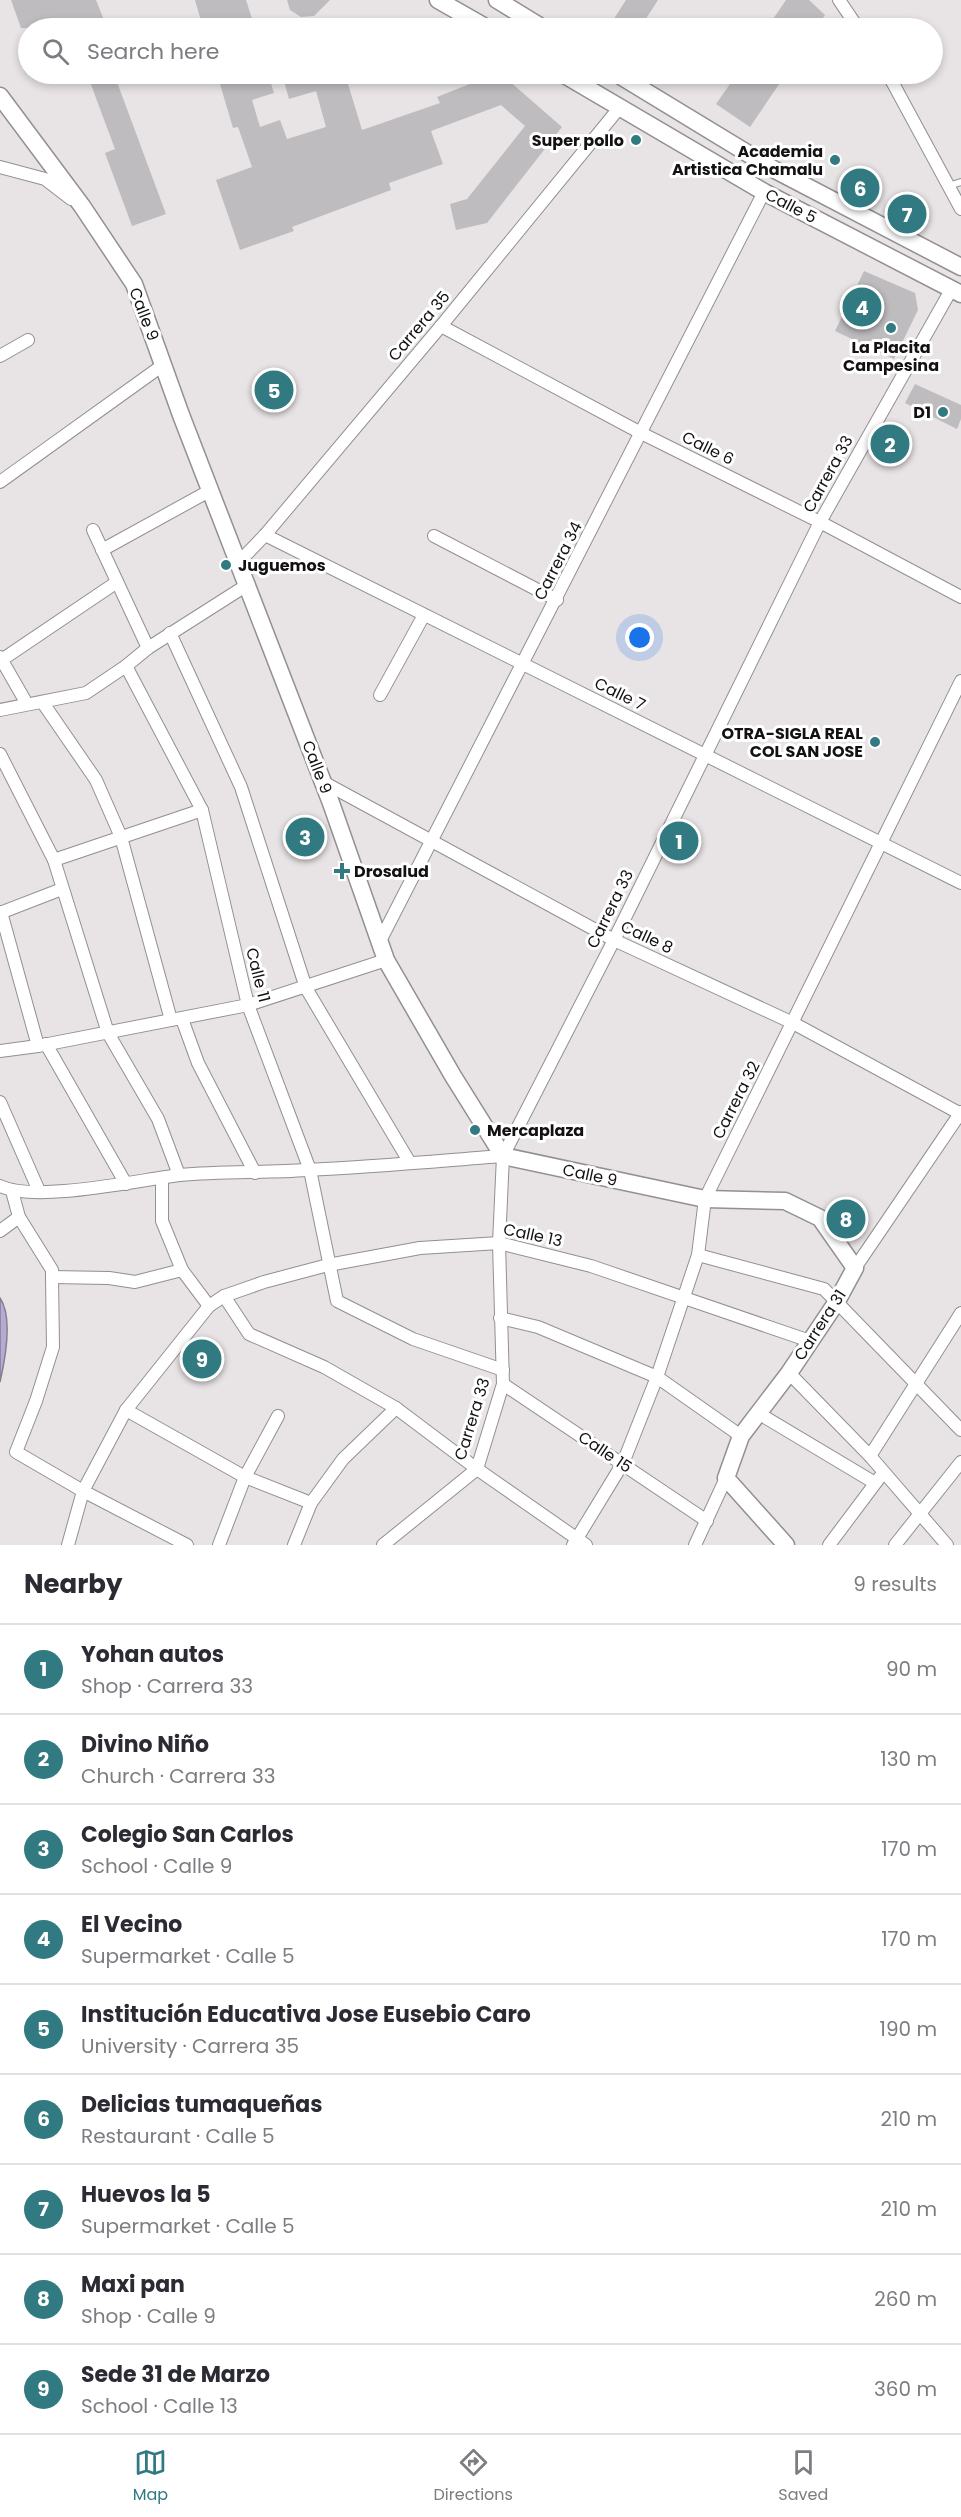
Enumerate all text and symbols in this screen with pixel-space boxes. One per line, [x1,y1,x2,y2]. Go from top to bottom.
search box [18,18,943,84]
icon: search [39,35,72,68]
text: Search here [87,36,220,67]
place label: Super pollo [532,129,624,152]
marker: Super pollo [629,133,643,147]
place label: Academia Artistica Chamalu [672,140,823,181]
marker: Academia Artistica Chamalu [828,153,842,167]
pin: 6 [840,166,880,210]
street label: Calle 5 [761,183,821,229]
pin: 7 [888,192,926,236]
street label: Calle 9 [123,284,165,344]
pin: 4 [842,284,882,330]
street label: Carrera 35 [383,286,455,366]
marker: La Placita Campesina [884,321,898,335]
place label: La Placita Campesina [843,336,939,377]
pin: 5 [254,368,294,412]
place label: D1 [913,401,931,424]
marker: D1 [936,405,950,419]
pin: 2 [870,422,910,466]
street label: Calle 6 [678,426,738,470]
street label: Carrera 33 [797,431,859,517]
street label: Carrera 34 [528,518,588,604]
place label: Juguemos [238,554,326,577]
marker: Juguemos [219,558,233,572]
your location [625,623,654,652]
street label: Calle 7 [591,672,650,716]
place label: OTRA-SIGLA REAL COL SAN JOSE [721,722,863,763]
marker: OTRA-SIGLA REAL COL SAN JOSE [868,735,882,749]
street label: Calle 9 [296,737,338,797]
pin: 3 [286,814,324,860]
pin: 1 [660,818,698,864]
place label: Drosalud [354,860,429,883]
marker: Drosalud [335,864,349,878]
street label: Carrera 33 [581,866,639,952]
street label: Calle 8 [617,915,677,959]
street label: Calle 11 [240,945,276,1005]
street label: Carrera 32 [707,1057,765,1143]
place label: Mercaplaza [487,1119,584,1142]
marker: Mercaplaza [468,1123,482,1137]
street label: Calle 9 [561,1158,619,1192]
pin: 8 [826,1196,866,1242]
street label: Calle 13 [501,1218,565,1252]
street label: Carrera 31 [788,1285,852,1365]
pin: 9 [182,1336,222,1382]
street label: Carrera 33 [449,1375,495,1463]
street label: Calle 15 [574,1426,636,1478]
text: Nearby [24,1566,122,1602]
text: 9 results [853,1570,937,1598]
text: Yohan autos [81,1639,224,1670]
text: 1 [40,1655,47,1683]
text: 90 m [886,1655,937,1683]
text: Shop · Carrera 33 [81,1672,253,1700]
text: Divino Niño [81,1729,209,1760]
text: 2 [38,1745,49,1773]
text: 130 m [880,1745,937,1773]
text: Church · Carrera 33 [81,1762,276,1790]
text: Colegio San Carlos [81,1819,294,1850]
text: 3 [37,1835,50,1863]
text: 170 m [881,1835,937,1863]
text: School · Calle 9 [81,1852,232,1880]
text: El Vecino [81,1909,182,1940]
text: 4 [37,1925,50,1953]
text: 170 m [881,1925,937,1953]
text: Supermarket · Calle 5 [81,1942,295,1970]
text: Institución Educativa Jose Eusebio Caro [81,1999,531,2030]
text: 5 [37,2015,50,2043]
text: 190 m [880,2015,937,2043]
text: University · Carrera 35 [81,2032,299,2060]
text: Delicias tumaqueñas [81,2089,323,2120]
text: 6 [37,2105,50,2133]
text: 210 m [881,2105,937,2133]
text: Restaurant · Calle 5 [81,2122,275,2150]
text: Huevos la 5 [81,2179,211,2210]
text: 7 [38,2195,49,2223]
text: 210 m [881,2195,937,2223]
text: Supermarket · Calle 5 [81,2212,295,2240]
text: Maxi pan [81,2269,185,2300]
text: 8 [37,2285,50,2313]
text: 260 m [874,2285,937,2313]
text: Shop · Calle 9 [81,2302,216,2330]
text: Sede 31 de Marzo [81,2359,270,2390]
text: 9 [37,2375,50,2403]
text: 360 m [874,2375,937,2403]
text: School · Calle 13 [81,2392,238,2420]
tab: Map [133,2446,168,2507]
tab: Directions [434,2446,513,2507]
tab: Saved [778,2446,828,2507]

